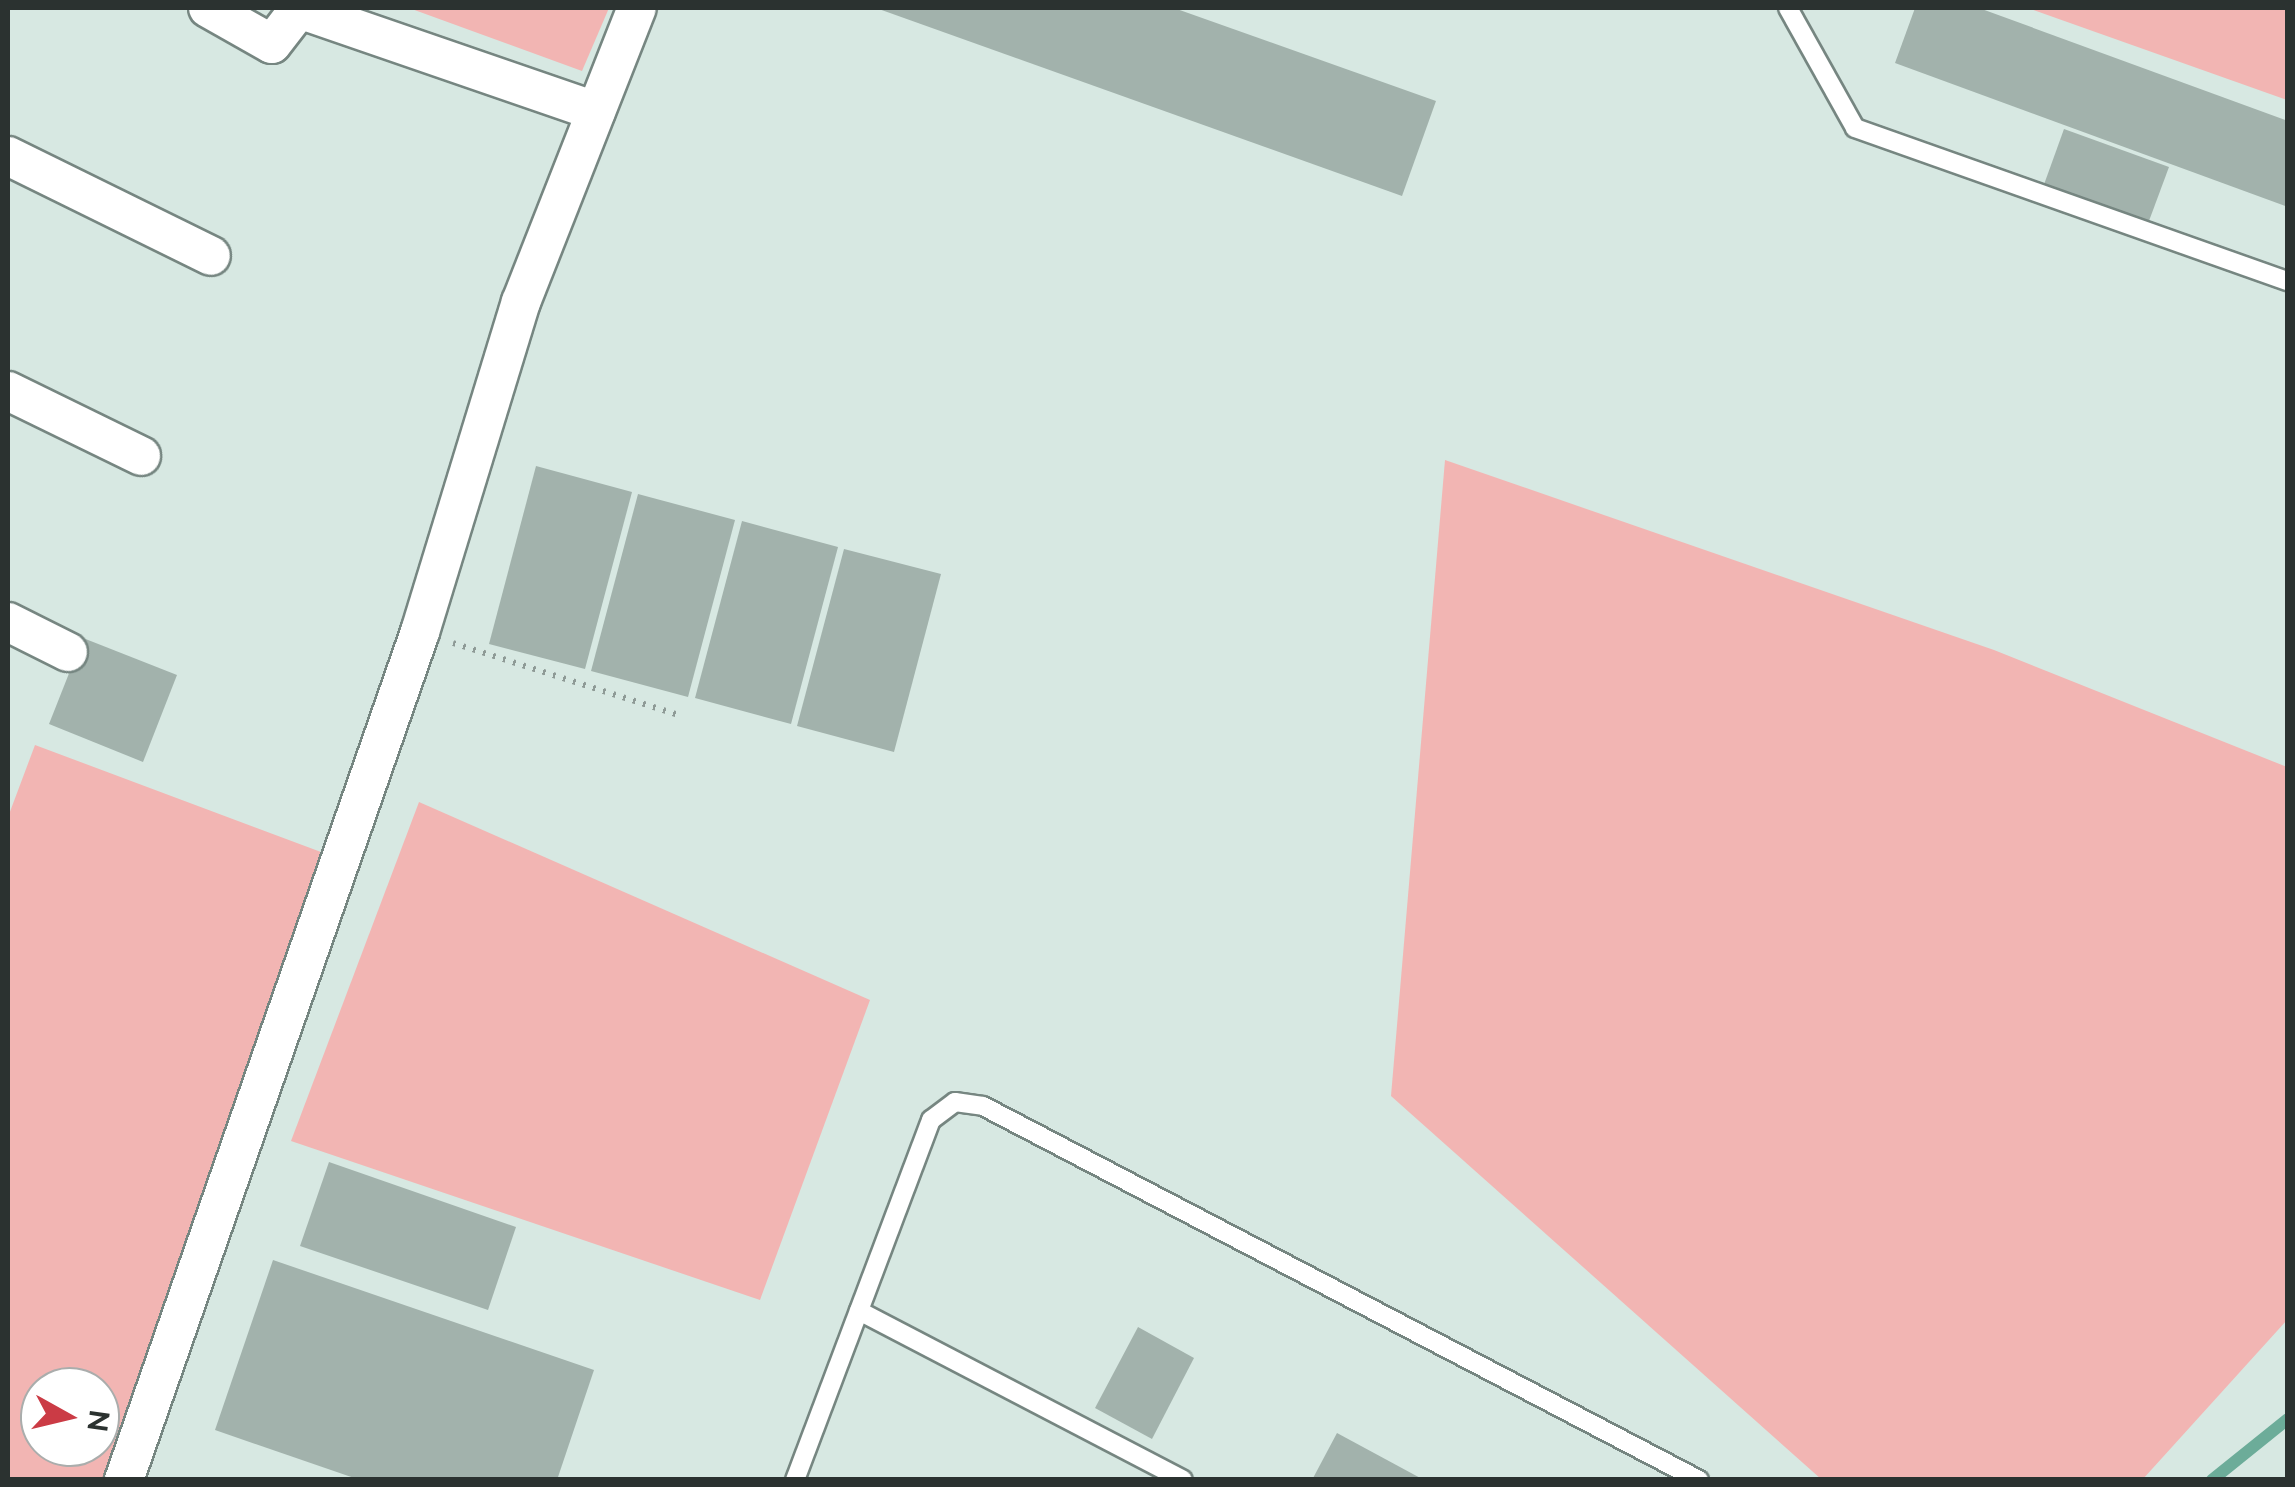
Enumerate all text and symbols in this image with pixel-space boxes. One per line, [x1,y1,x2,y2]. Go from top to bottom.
north arrow [20,1367,120,1467]
text: N [80,1408,116,1434]

